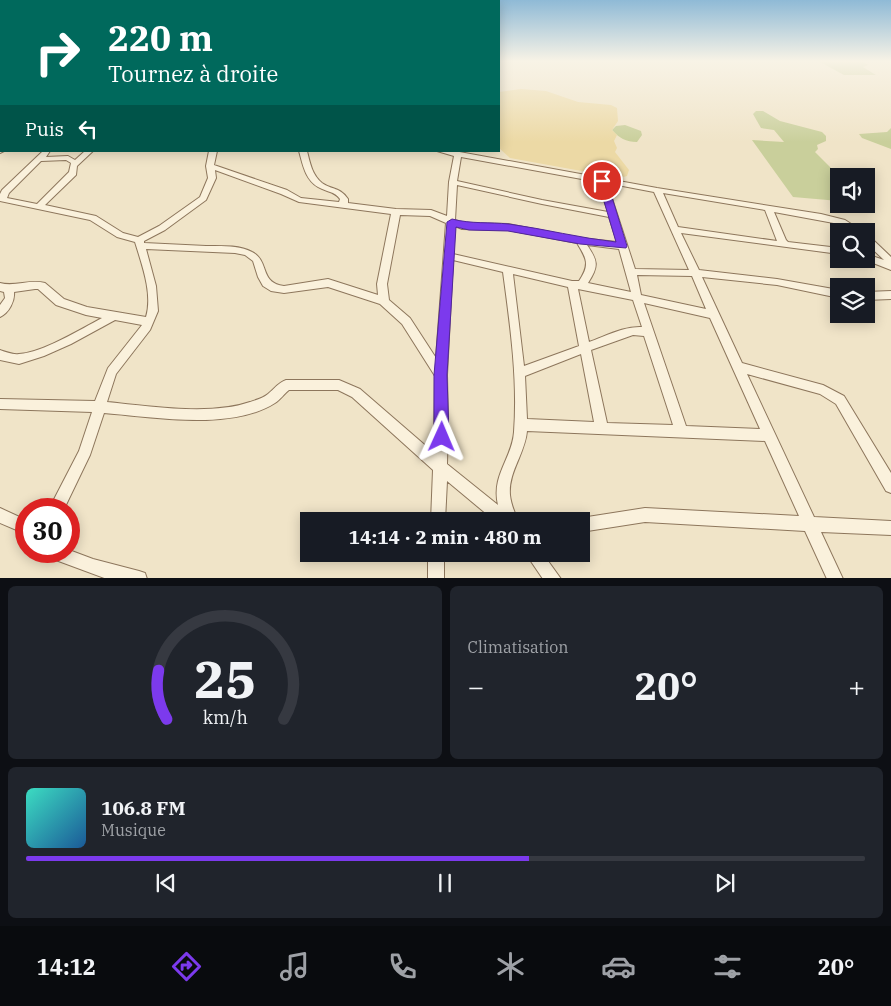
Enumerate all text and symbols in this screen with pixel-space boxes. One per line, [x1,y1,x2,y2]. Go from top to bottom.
text: 220 m [108,15,213,61]
icon: right [25,20,90,85]
text: Tournez à droite [108,59,278,88]
icon: left [74,115,102,143]
text: Puis [25,117,64,141]
pin [581,160,623,202]
icon: arrive [588,167,616,195]
map controls [830,168,875,323]
button: sound [830,168,875,213]
button: search [830,223,875,268]
button: layers [830,278,875,323]
position arrow [415,410,467,462]
speed limit sign: 30 [15,498,80,563]
text: 14:14 · 2 min · 480 m [349,525,541,549]
text: Climatisation [468,637,569,657]
text: 25 [194,645,256,712]
text: 20° [635,661,698,710]
text: − [468,668,484,705]
text: + [848,668,865,705]
text: km/h [202,706,247,729]
text: 106.8 FM [101,796,186,820]
text: Musique [101,820,166,840]
icon: previous [152,869,180,897]
icon: pause [431,869,459,897]
icon: next [711,869,739,897]
icon: directions [169,949,204,984]
icon: music [277,949,312,984]
icon: phone [385,949,420,984]
icon: climate [493,949,528,984]
icon: car [601,949,636,984]
icon: filters [710,949,745,984]
text: 14:12 [37,952,96,981]
text: 20° [818,952,854,981]

